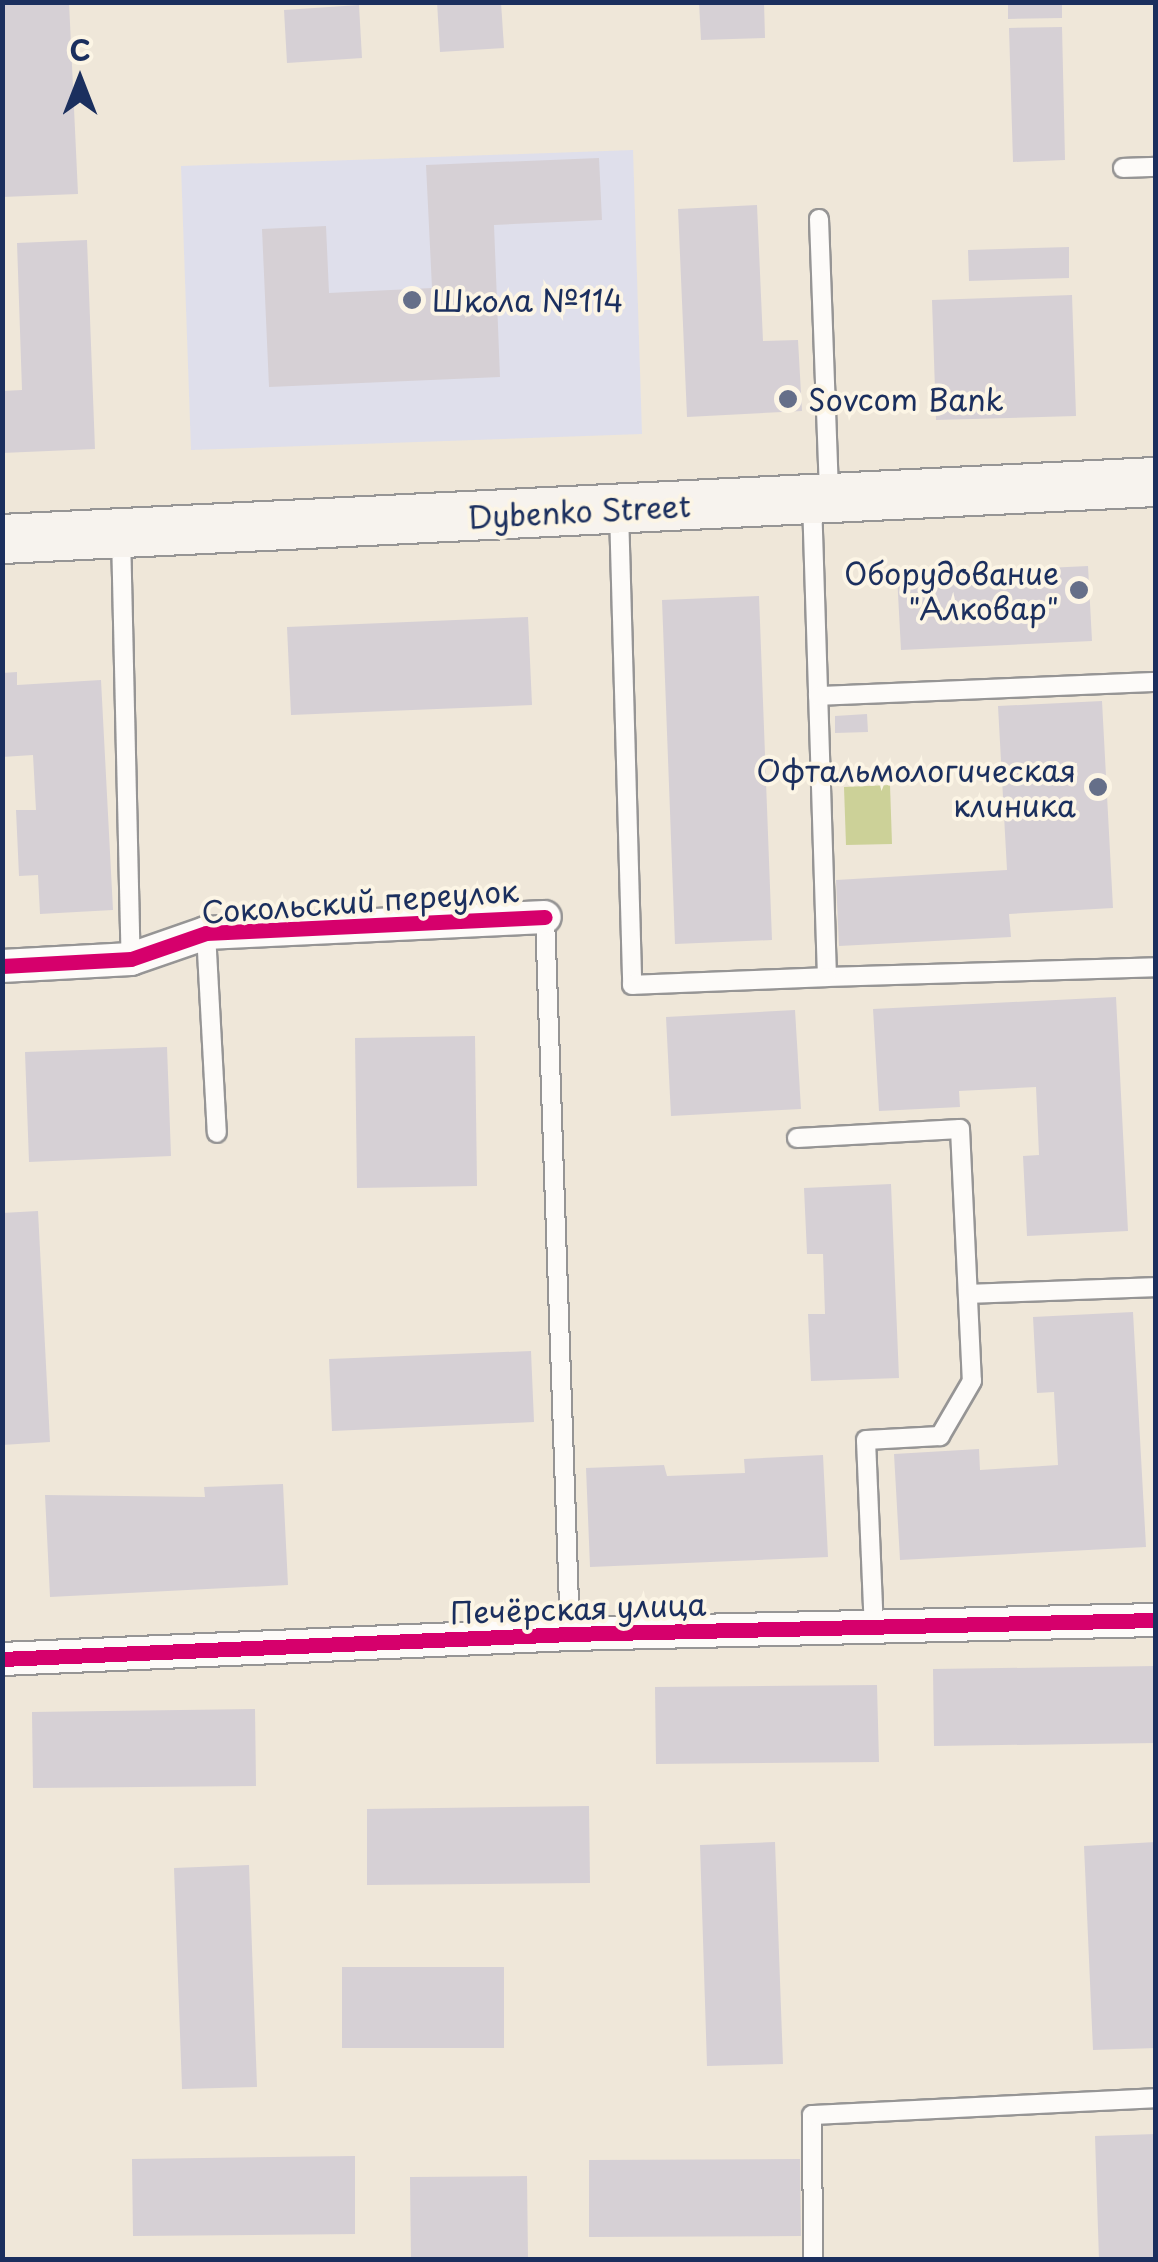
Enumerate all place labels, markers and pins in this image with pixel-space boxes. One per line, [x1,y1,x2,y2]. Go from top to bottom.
place label: Школа №114 [432,282,624,318]
marker: Школа №114 [401,289,423,311]
place label: Sovcom Bank [808,381,1002,417]
marker: Sovcom Bank [777,388,799,410]
place label: Оборудование "Алковар" [844,555,1059,626]
marker: Оборудование "Алковар" [1068,579,1090,601]
place label: Офтальмологическая клиника [756,752,1076,822]
marker: Офтальмологическая клиника [1085,774,1111,800]

